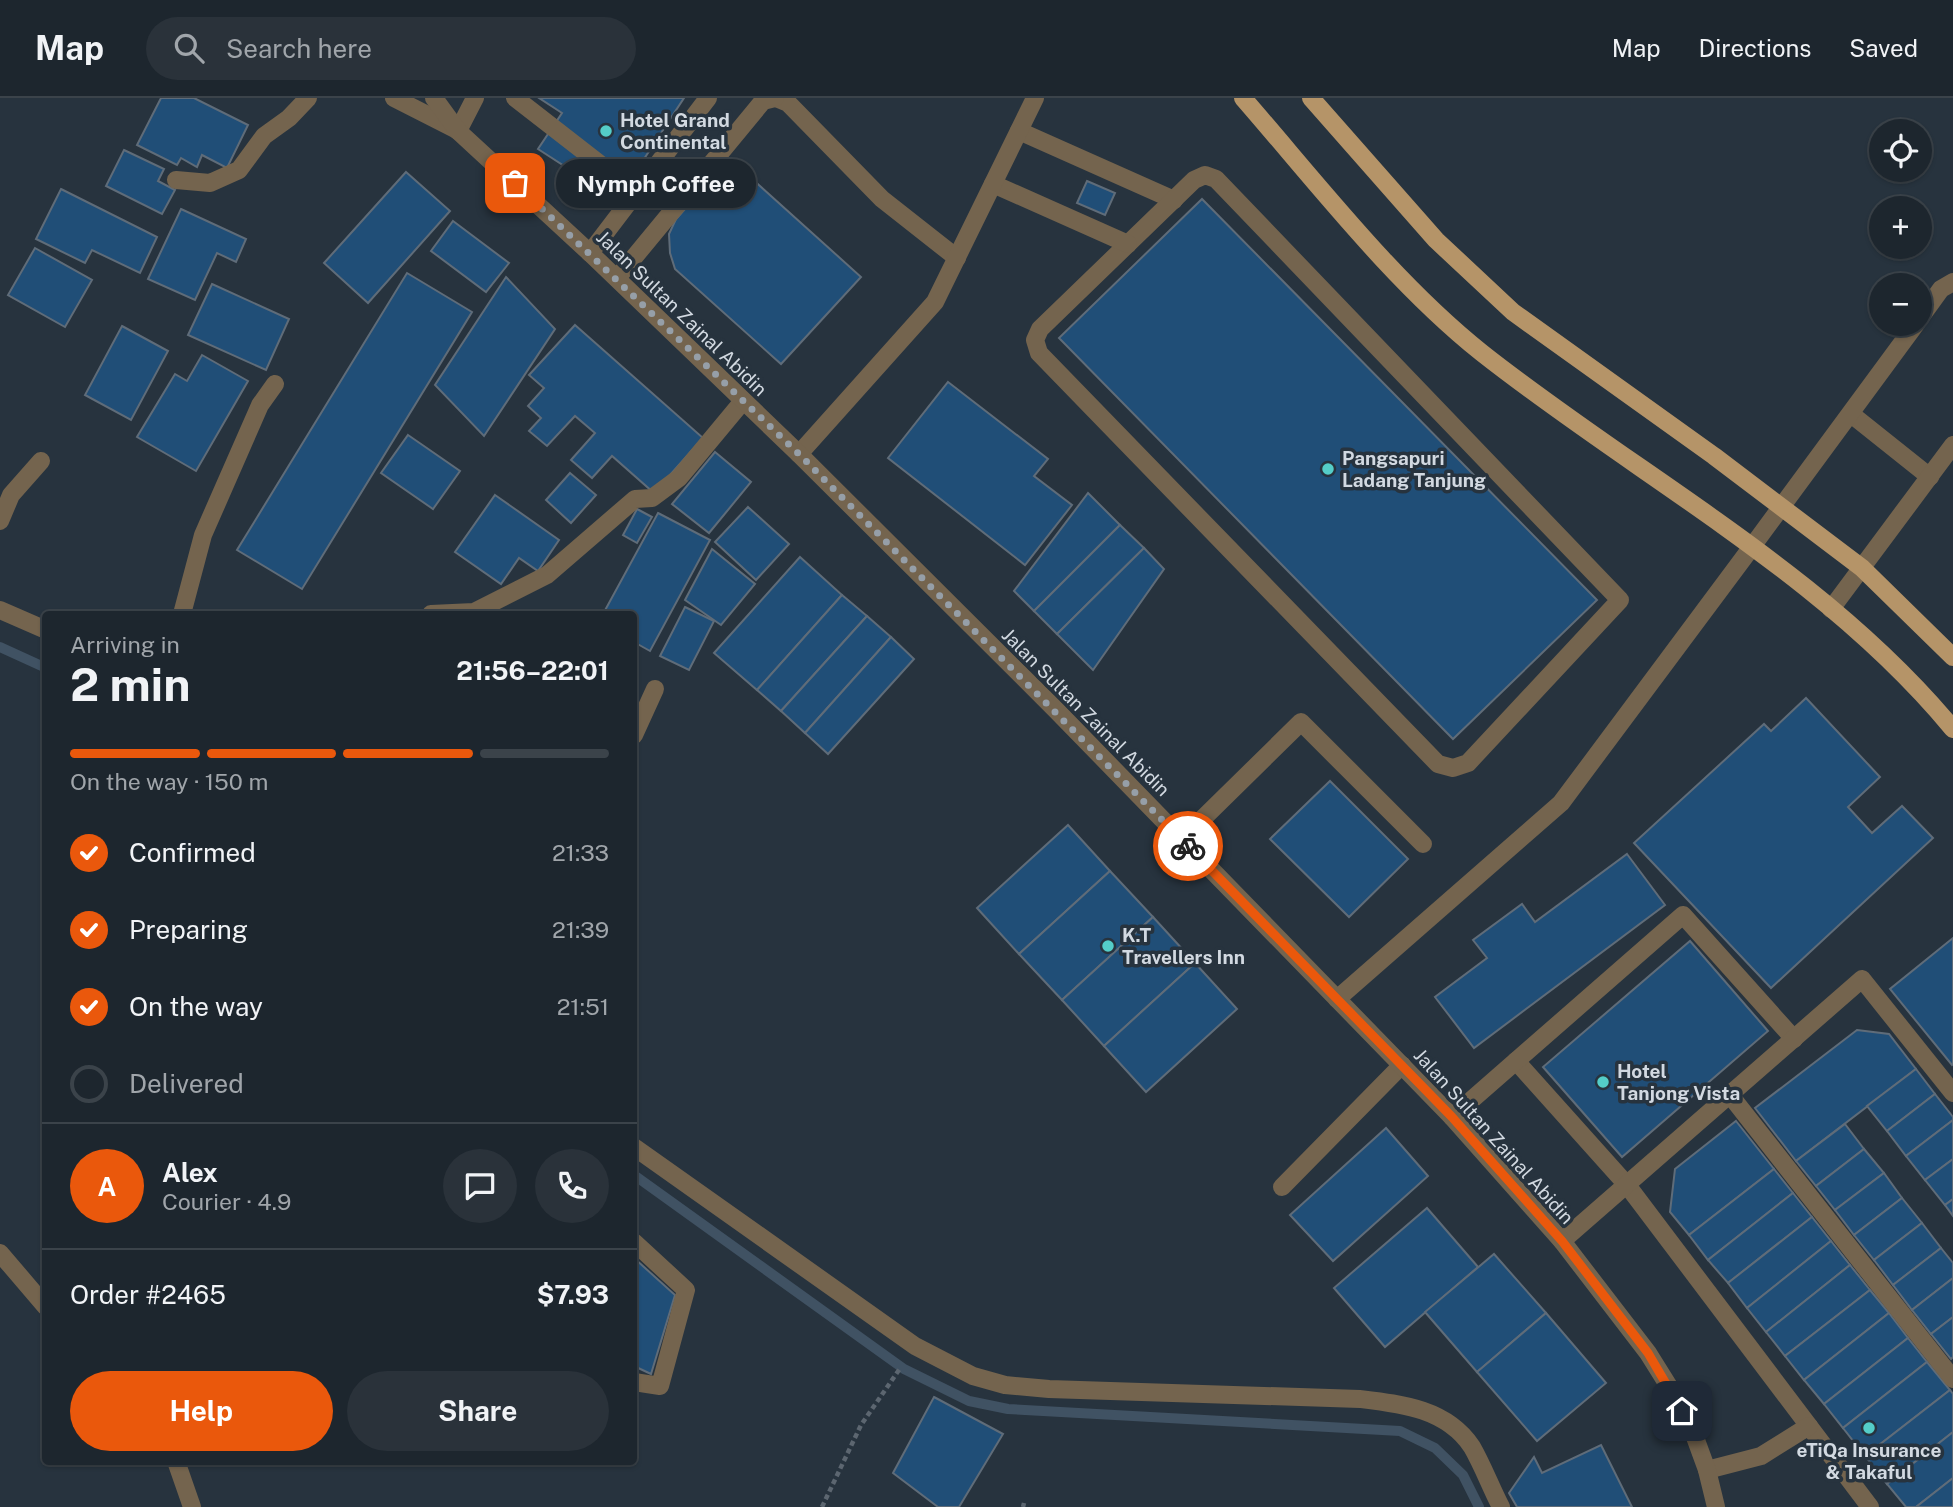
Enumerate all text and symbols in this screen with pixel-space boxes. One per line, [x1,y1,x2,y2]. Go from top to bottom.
search box [146,17,636,80]
text: Map [35,29,104,67]
icon: search [170,29,208,67]
text: Search here [226,33,372,64]
text: Map [1612,34,1661,62]
text: Directions [1699,34,1811,62]
text: Saved [1849,34,1918,62]
place label: Hotel Grand Continental [620,109,730,153]
map controls [1869,119,1932,336]
button: locate [1869,119,1932,182]
marker: Hotel Grand Continental [598,123,614,139]
pin [485,153,545,213]
callout: Nymph Coffee [557,158,756,208]
icon: bag [496,164,534,202]
text: Nymph Coffee [577,170,735,197]
button: + [1869,196,1932,259]
street label: Jalan Sultan Zainal Abidin [592,226,772,400]
button: − [1869,273,1932,336]
place label: Pangsapuri Ladang Tanjung [1342,447,1486,491]
marker: Pangsapuri Ladang Tanjung [1320,461,1336,477]
street label: Jalan Sultan Zainal Abidin [998,624,1174,800]
text: Arriving in [70,631,180,658]
text: 21:56–22:01 [456,655,609,686]
text: 2 min [70,657,190,711]
text: On the way · 150 m [70,768,268,795]
courier [1153,811,1223,881]
icon: bike [1169,827,1207,865]
icon: check [70,834,108,872]
text: Confirmed [129,837,256,868]
text: 21:33 [552,839,609,866]
icon: check [70,911,108,949]
text: Preparing [129,914,248,945]
text: 21:39 [552,916,609,943]
place label: K.T Travellers Inn [1122,924,1245,968]
marker: K.T Travellers Inn [1100,938,1116,954]
icon: check [70,988,108,1026]
text: On the way [129,991,263,1022]
text: 21:51 [557,993,609,1020]
street label: Jalan Sultan Zainal Abidin [1410,1044,1578,1228]
place label: Hotel Tanjong Vista [1617,1060,1740,1104]
text: Delivered [129,1068,244,1099]
marker: Hotel Tanjong Vista [1595,1074,1611,1090]
button: chat [443,1149,517,1223]
button: phone [535,1149,609,1223]
text: Alex [162,1157,218,1188]
text: A [98,1171,116,1202]
text: Courier · 4.9 [162,1188,291,1215]
text: Order #2465 [70,1279,226,1310]
text: $7.93 [537,1279,609,1310]
button: Help [70,1371,333,1451]
button: Share [347,1371,609,1451]
pin [1652,1381,1712,1441]
icon: home [1663,1392,1701,1430]
marker: eTiQa Insurance & Takaful [1861,1420,1877,1436]
place label: eTiQa Insurance & Takaful [1797,1439,1941,1483]

